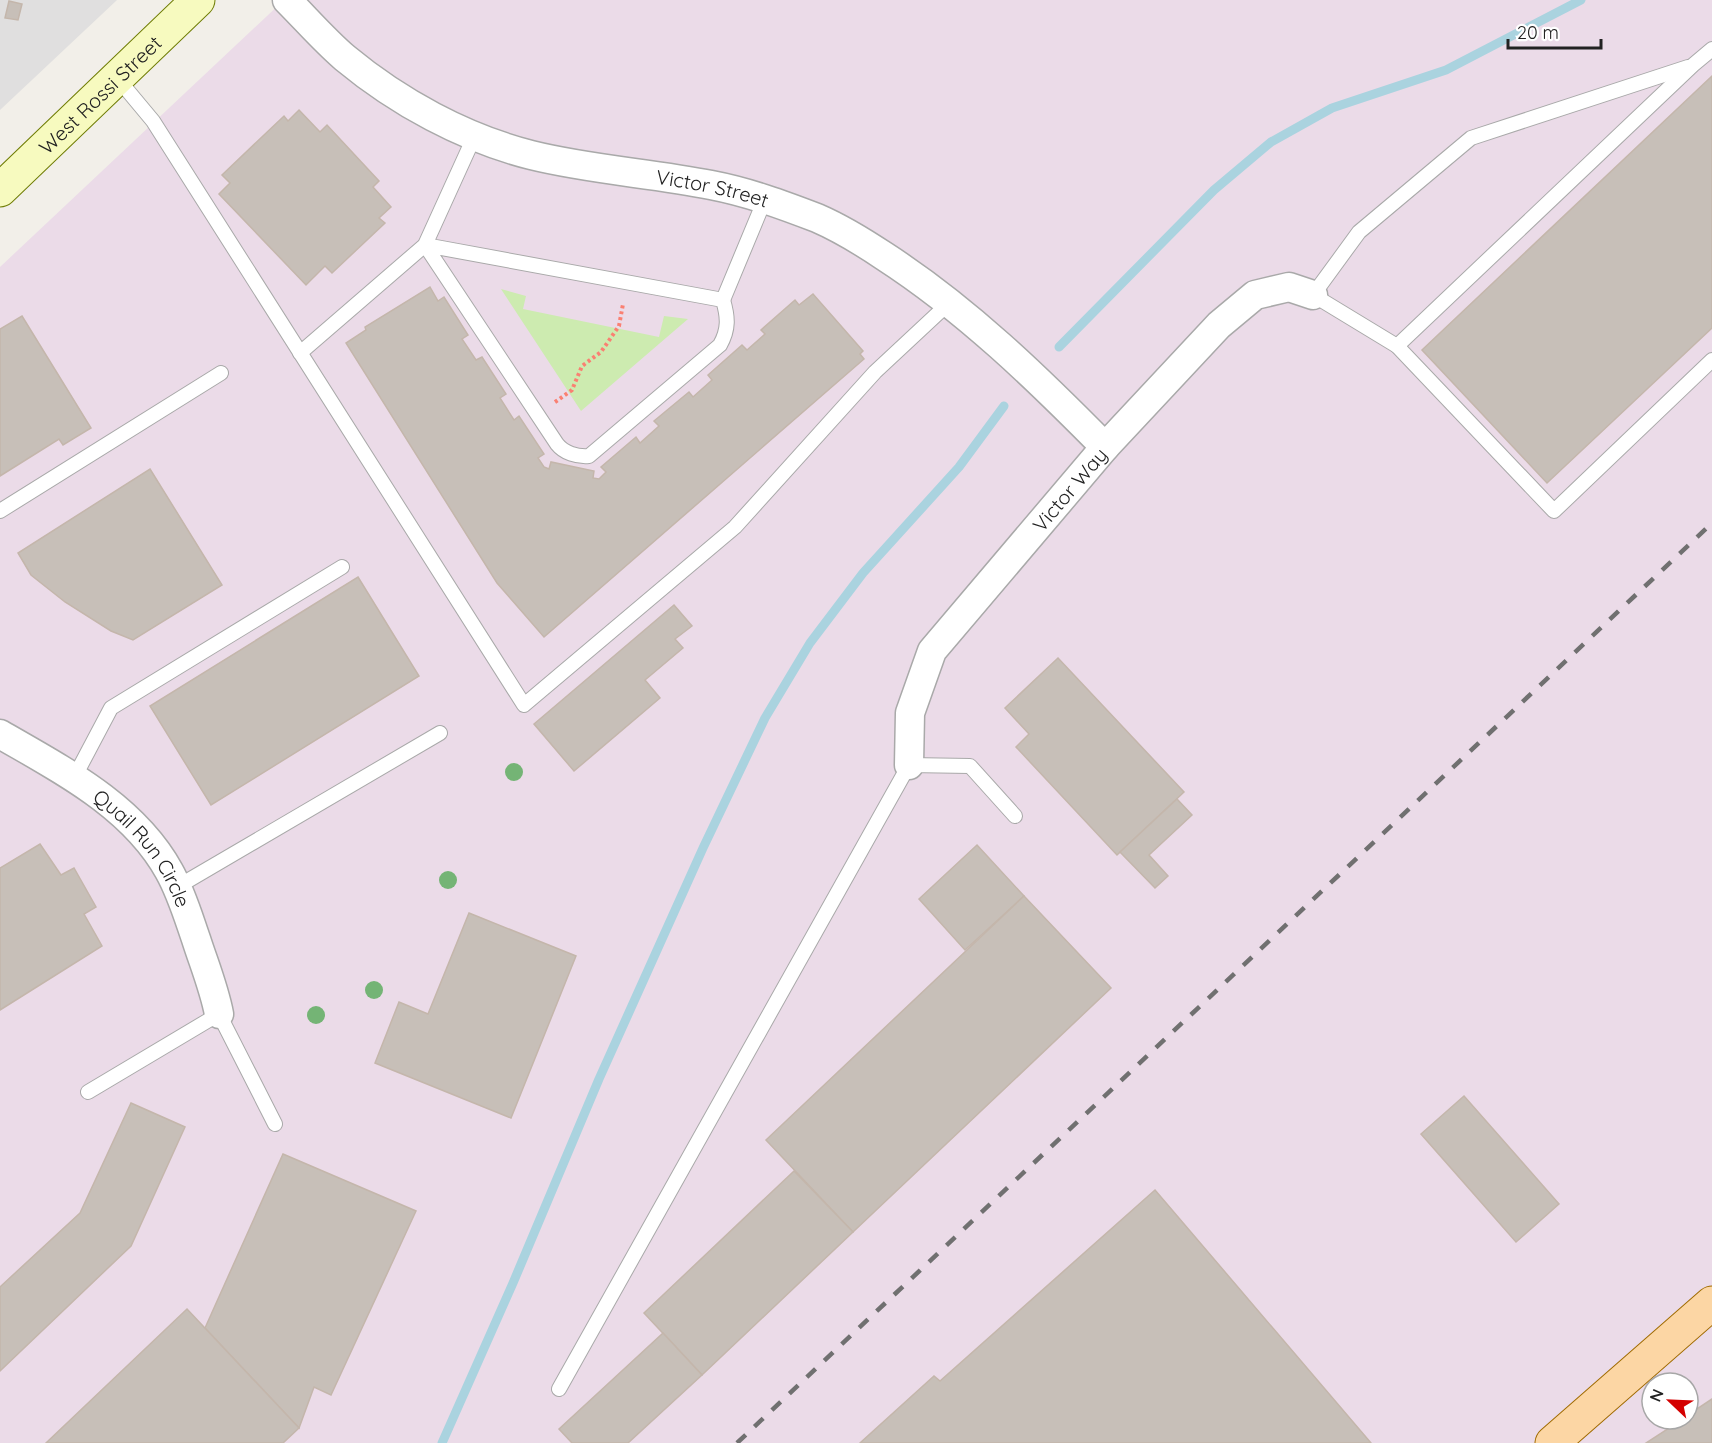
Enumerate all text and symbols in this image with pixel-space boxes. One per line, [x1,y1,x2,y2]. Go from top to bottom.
scale bar [1508,12,1601,50]
text: 20 m [1517,21,1559,44]
street label: West Rossi Street [33,30,166,159]
street label: Victor Street [655,164,772,212]
street label: Victor Way [1027,442,1112,536]
street label: Quail Run Circle [89,783,196,910]
north arrow [1640,1371,1700,1431]
text: N [1645,1386,1668,1404]

